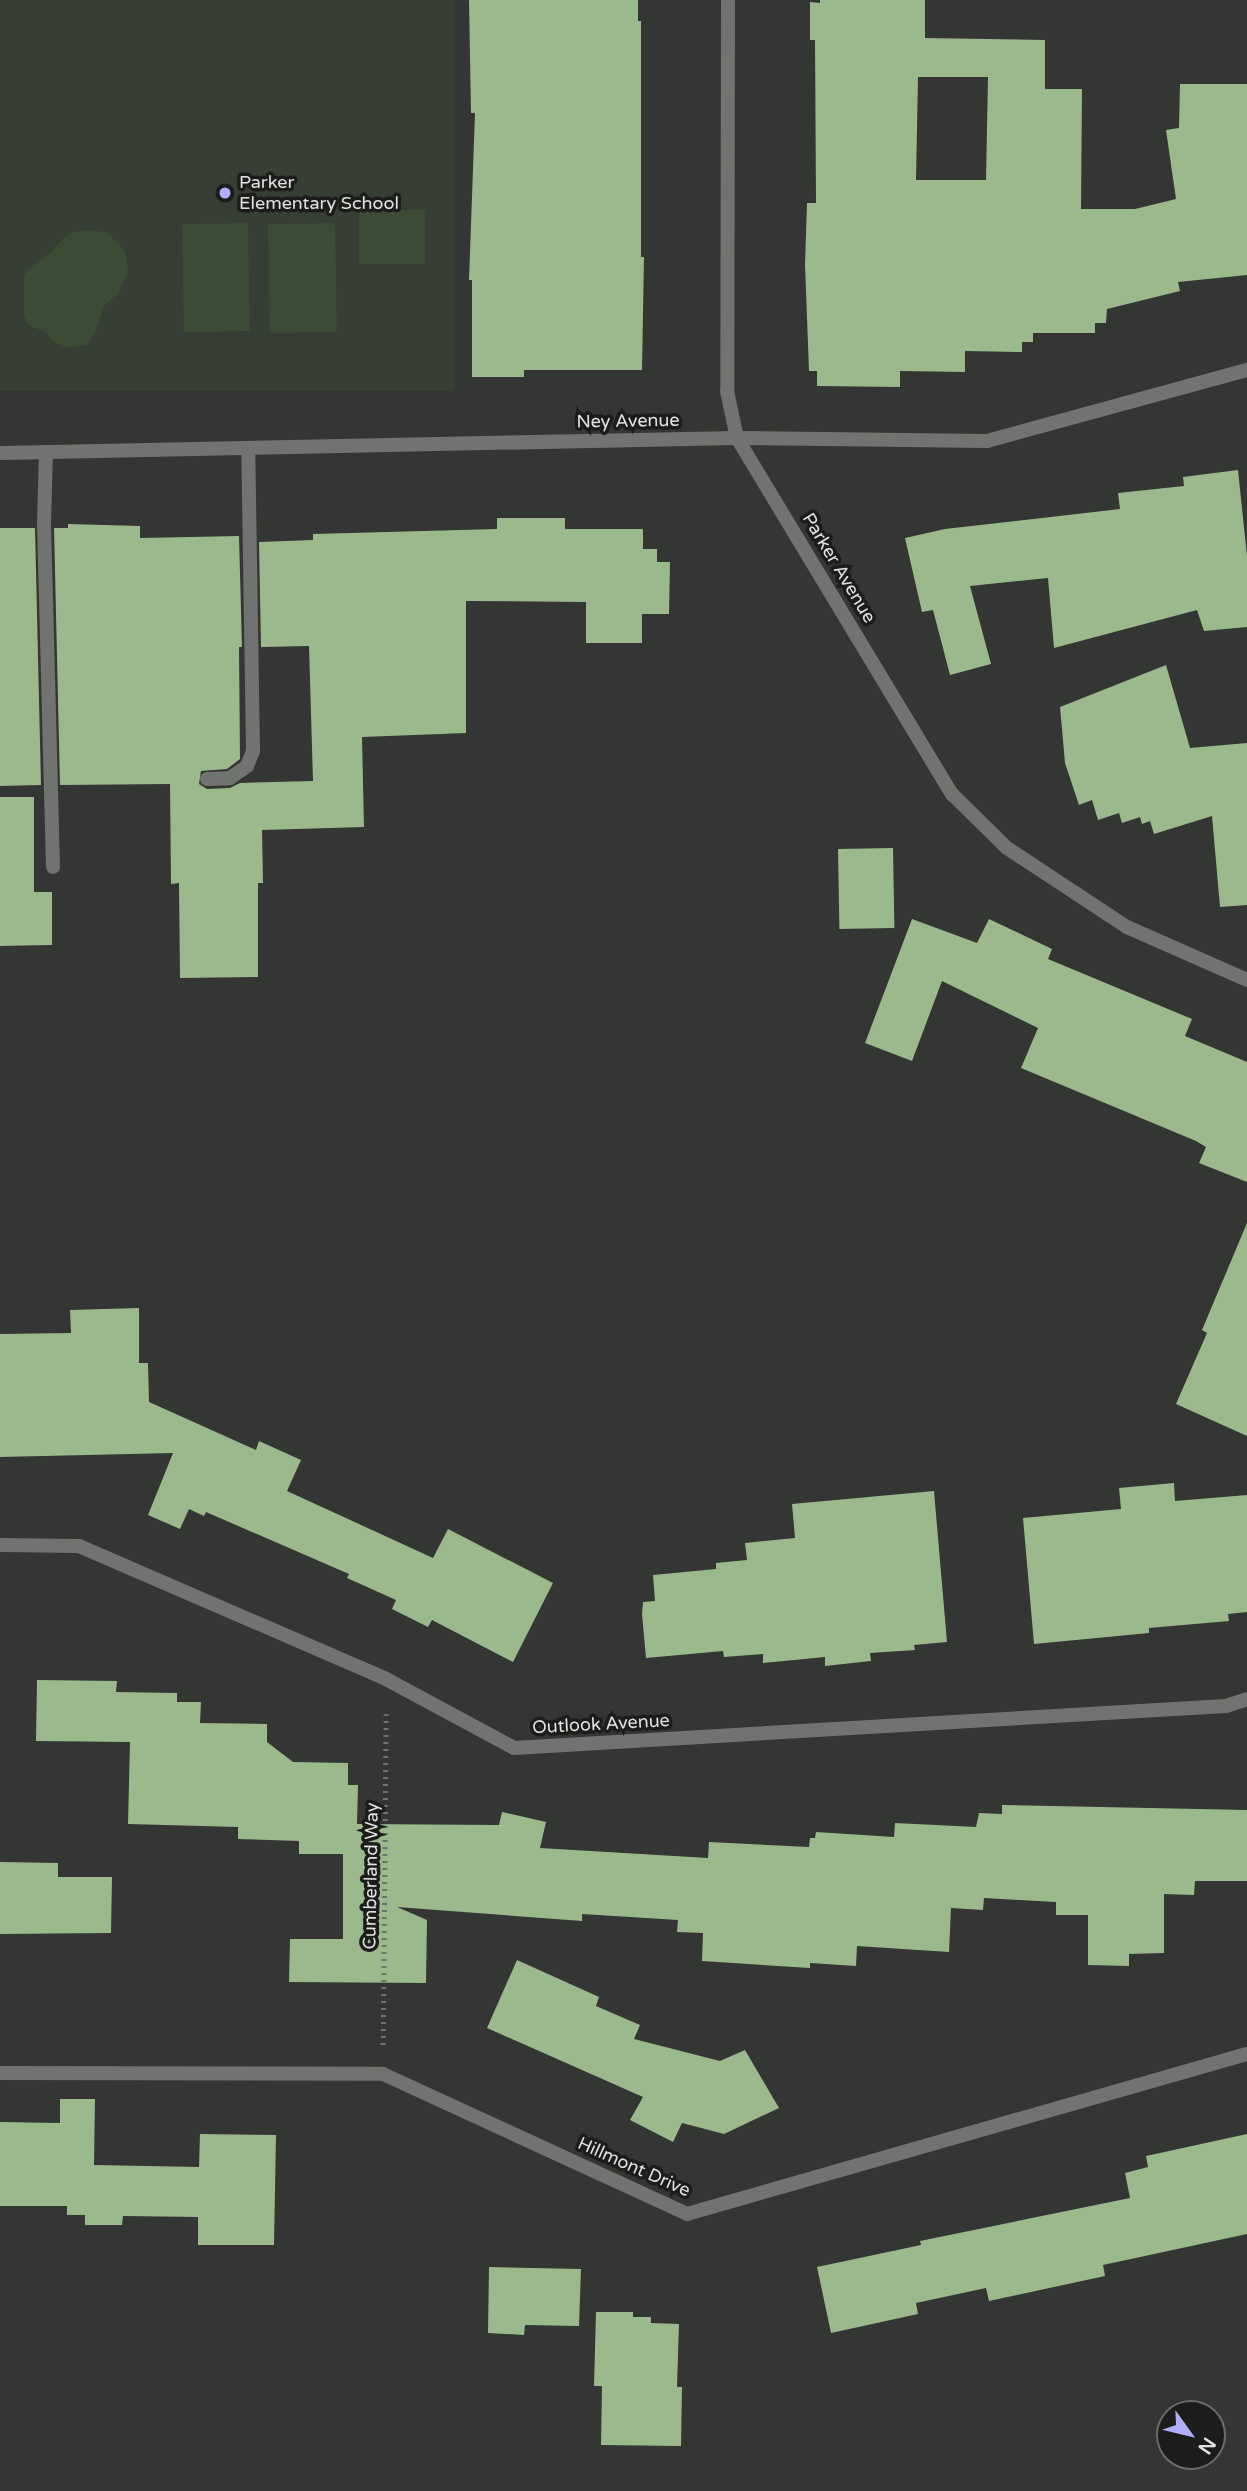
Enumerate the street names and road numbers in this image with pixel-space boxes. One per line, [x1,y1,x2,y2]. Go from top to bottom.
street label: Ney Avenue [576,409,680,433]
street label: Parker Avenue [798,509,880,627]
street label: Outlook Avenue [532,1710,670,1738]
street label: Cumberland Way [359,1802,383,1950]
street label: Hillmont Drive [574,2133,694,2201]

